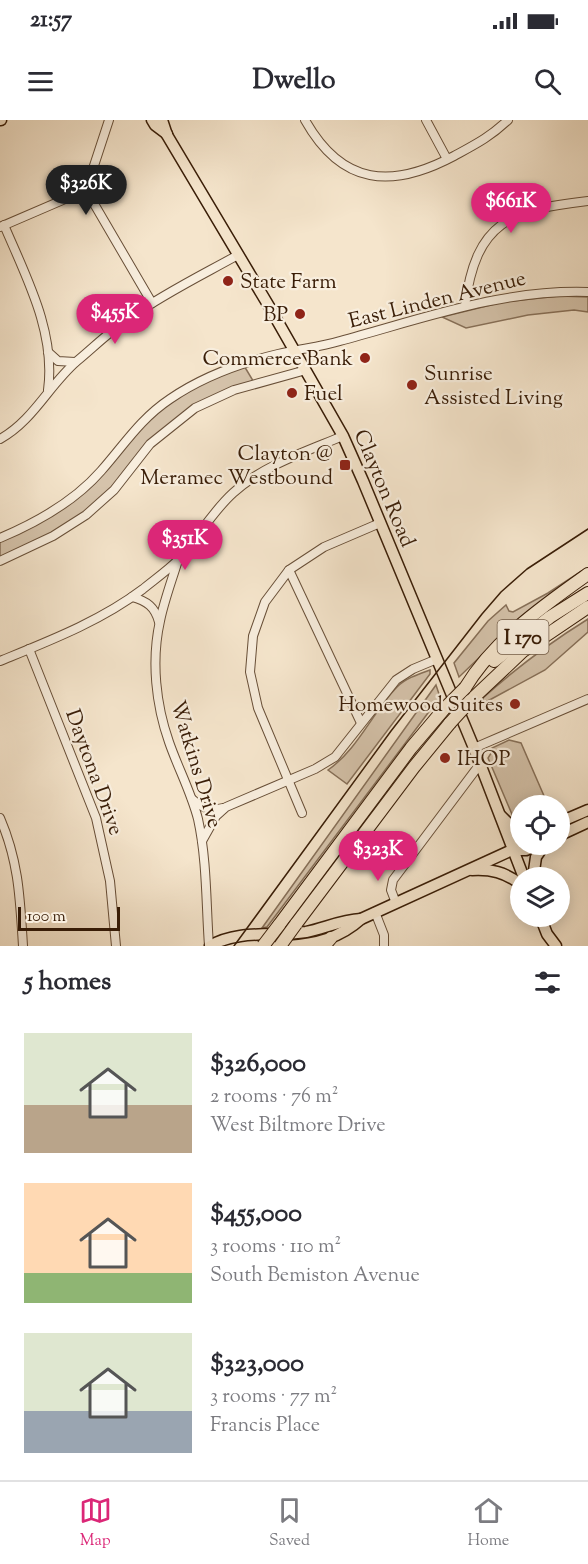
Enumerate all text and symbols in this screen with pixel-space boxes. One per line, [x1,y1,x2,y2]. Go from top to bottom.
text: 21:57 [30,5,72,37]
text: Dwello [253,62,335,101]
icon: menu [24,65,57,98]
icon: search [531,65,564,98]
pin: $326K [44,165,128,216]
text: $326K [60,170,112,199]
pin: $661K [469,183,553,234]
text: $661K [485,188,537,217]
street label: East Linden Avenue [346,264,529,337]
place label: State Farm [240,268,337,298]
marker: State Farm [221,274,235,288]
pin: $455K [73,294,157,345]
text: $455K [90,299,140,328]
place label: BP [263,301,288,331]
marker: BP [293,307,307,321]
place label: Commerce Bank [202,345,354,375]
marker: Commerce Bank [358,351,372,365]
place label: Sunrise Assisted Living [424,360,563,414]
marker: Sunrise Assisted Living [405,378,419,392]
place label: Fuel [304,380,343,410]
marker: Fuel [285,386,299,400]
street label: Clayton Road [345,425,422,552]
place label: Clayton @ Meramec Westbound [140,440,333,494]
marker: Clayton @ Meramec Westbound [338,458,352,472]
pin: $351K [143,520,227,571]
text: $351K [162,525,208,554]
road number: I 170 [498,620,548,654]
place label: Homewood Suites [338,691,503,721]
street label: Watkins Drive [161,697,229,832]
marker: Homewood Suites [508,697,522,711]
street label: Daytona Drive [56,705,130,840]
place label: IHOP [457,745,510,775]
marker: IHOP [438,751,452,765]
map controls [510,795,570,927]
button: locate [510,795,570,855]
pin: $323K [336,831,420,882]
text: $323K [353,836,403,865]
button: layers [510,867,570,927]
scale bar [18,904,120,932]
text: 100 m [27,906,66,929]
text: 5 homes [24,964,111,1001]
icon: filters [531,966,564,999]
text: $326,000 [210,1046,306,1083]
icon: home [72,1057,144,1129]
text: 2 rooms · 76 m² [210,1083,338,1112]
text: West Biltmore Drive [210,1112,386,1141]
text: $455,000 [210,1196,302,1233]
icon: home [72,1207,144,1279]
text: 3 rooms · 110 m² [210,1233,341,1262]
text: South Bemiston Avenue [210,1262,420,1291]
text: $323,000 [210,1346,304,1383]
icon: home [72,1357,144,1429]
text: 3 rooms · 77 m² [210,1383,337,1412]
text: Francis Place [210,1412,320,1441]
tab: Map [79,1494,112,1553]
tab: Saved [269,1494,310,1553]
tab: Home [467,1494,509,1553]

